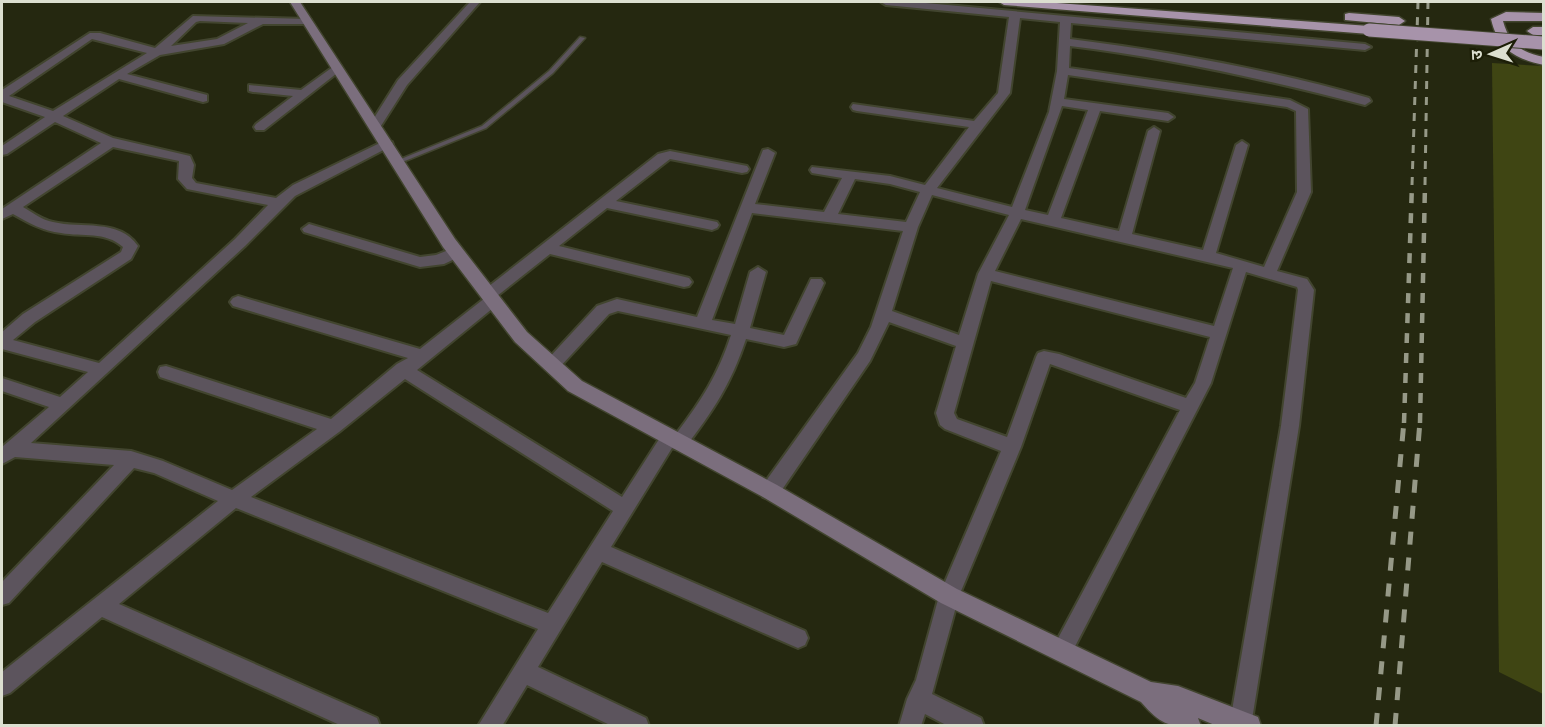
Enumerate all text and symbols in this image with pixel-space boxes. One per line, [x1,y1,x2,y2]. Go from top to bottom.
north arrow [1461,24,1521,84]
text: उ [1468,49,1487,60]

